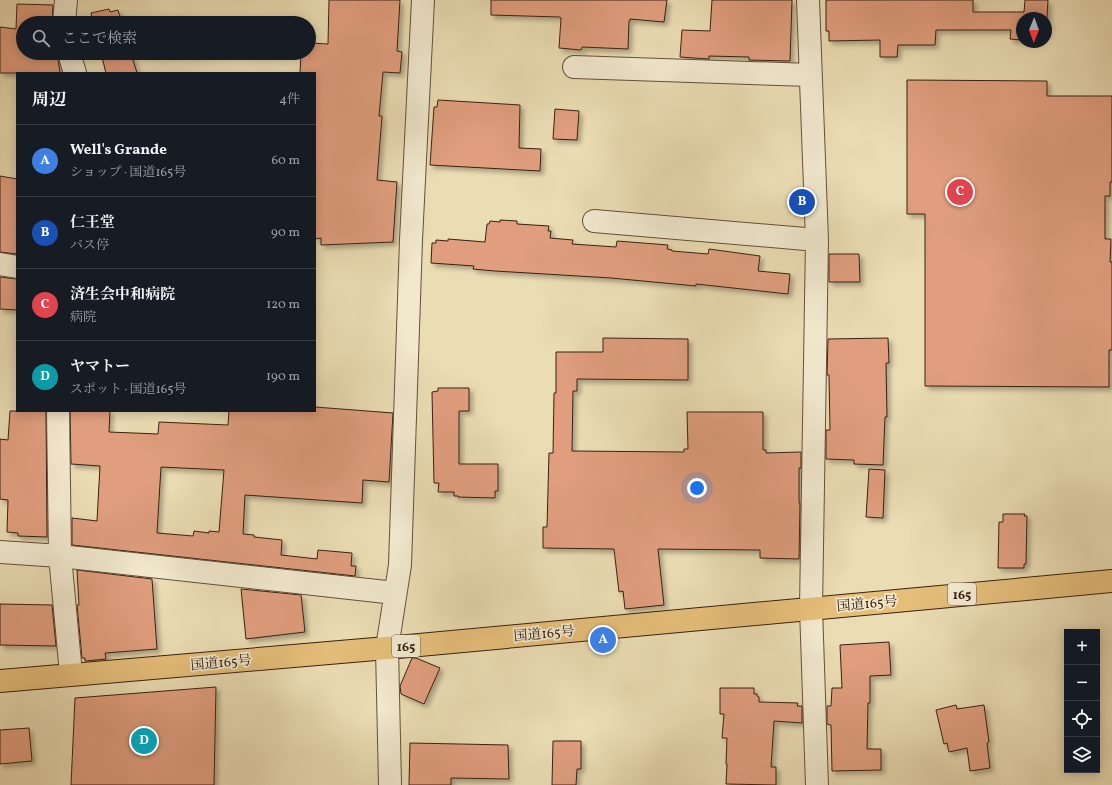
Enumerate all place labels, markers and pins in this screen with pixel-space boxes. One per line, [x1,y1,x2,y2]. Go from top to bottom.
pin: C [947,177,973,207]
pin: B [789,187,815,217]
pin: A [590,625,616,655]
pin: D [131,726,157,756]

